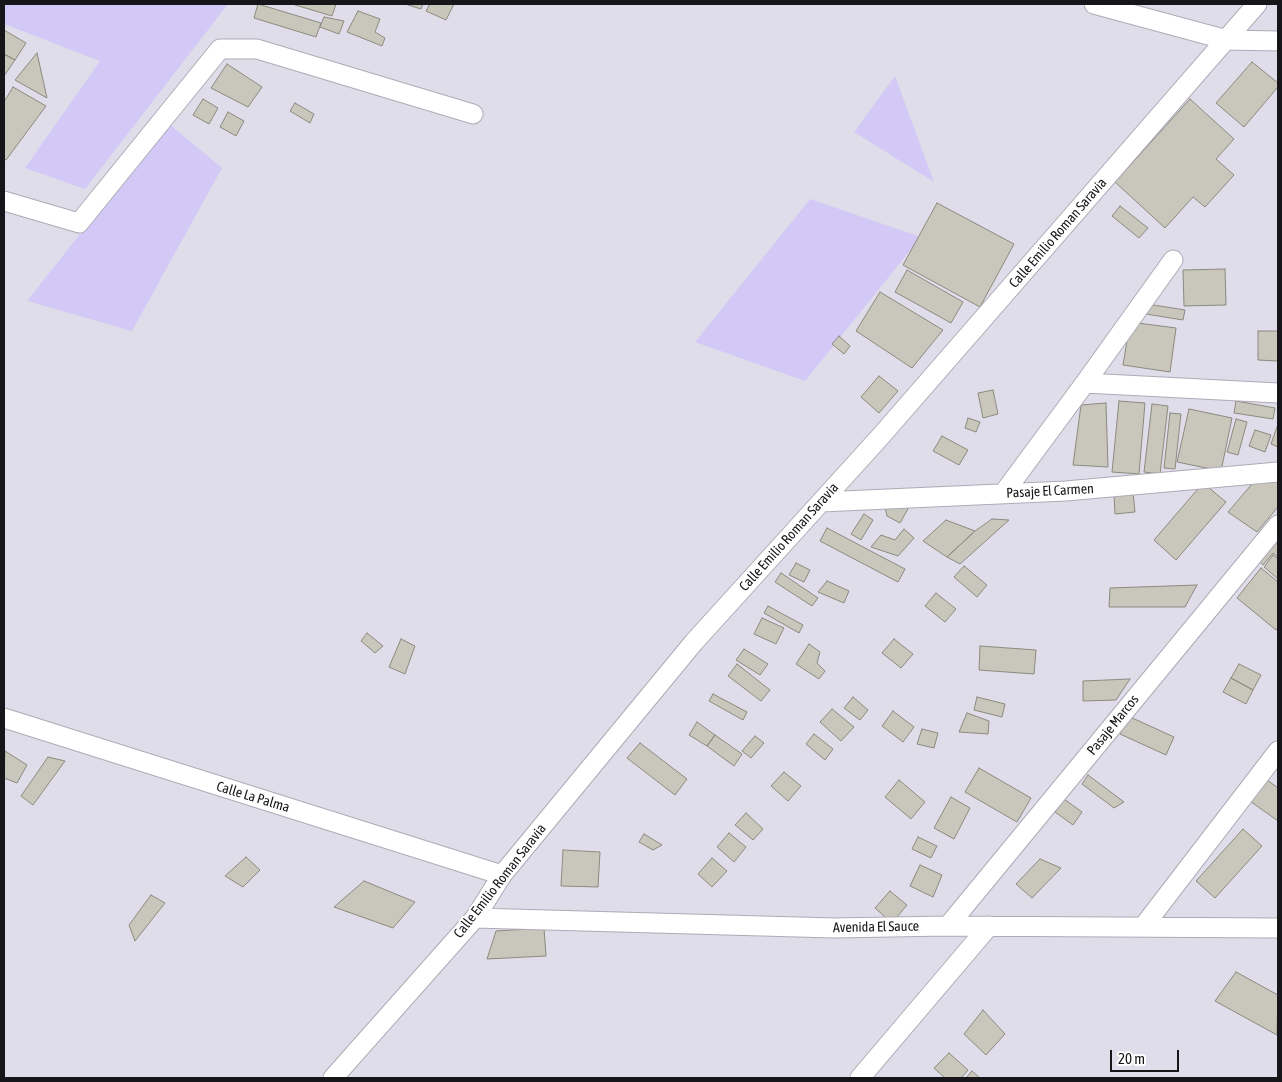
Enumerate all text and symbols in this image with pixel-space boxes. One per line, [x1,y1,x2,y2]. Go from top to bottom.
street label: Calle Emilio Roman Saravia [1006,175,1110,291]
street label: Calle Emilio Roman Saravia [736,479,842,595]
street label: Pasaje El Carmen [1006,480,1094,502]
street label: Pasaje Marcos [1084,691,1142,759]
street label: Calle La Palma [214,778,292,816]
street label: Calle Emilio Roman Saravia [450,821,550,941]
street label: Avenida El Sauce [833,918,919,936]
scale bar [1112,1040,1181,1072]
text: 20 m [1118,1050,1145,1067]

